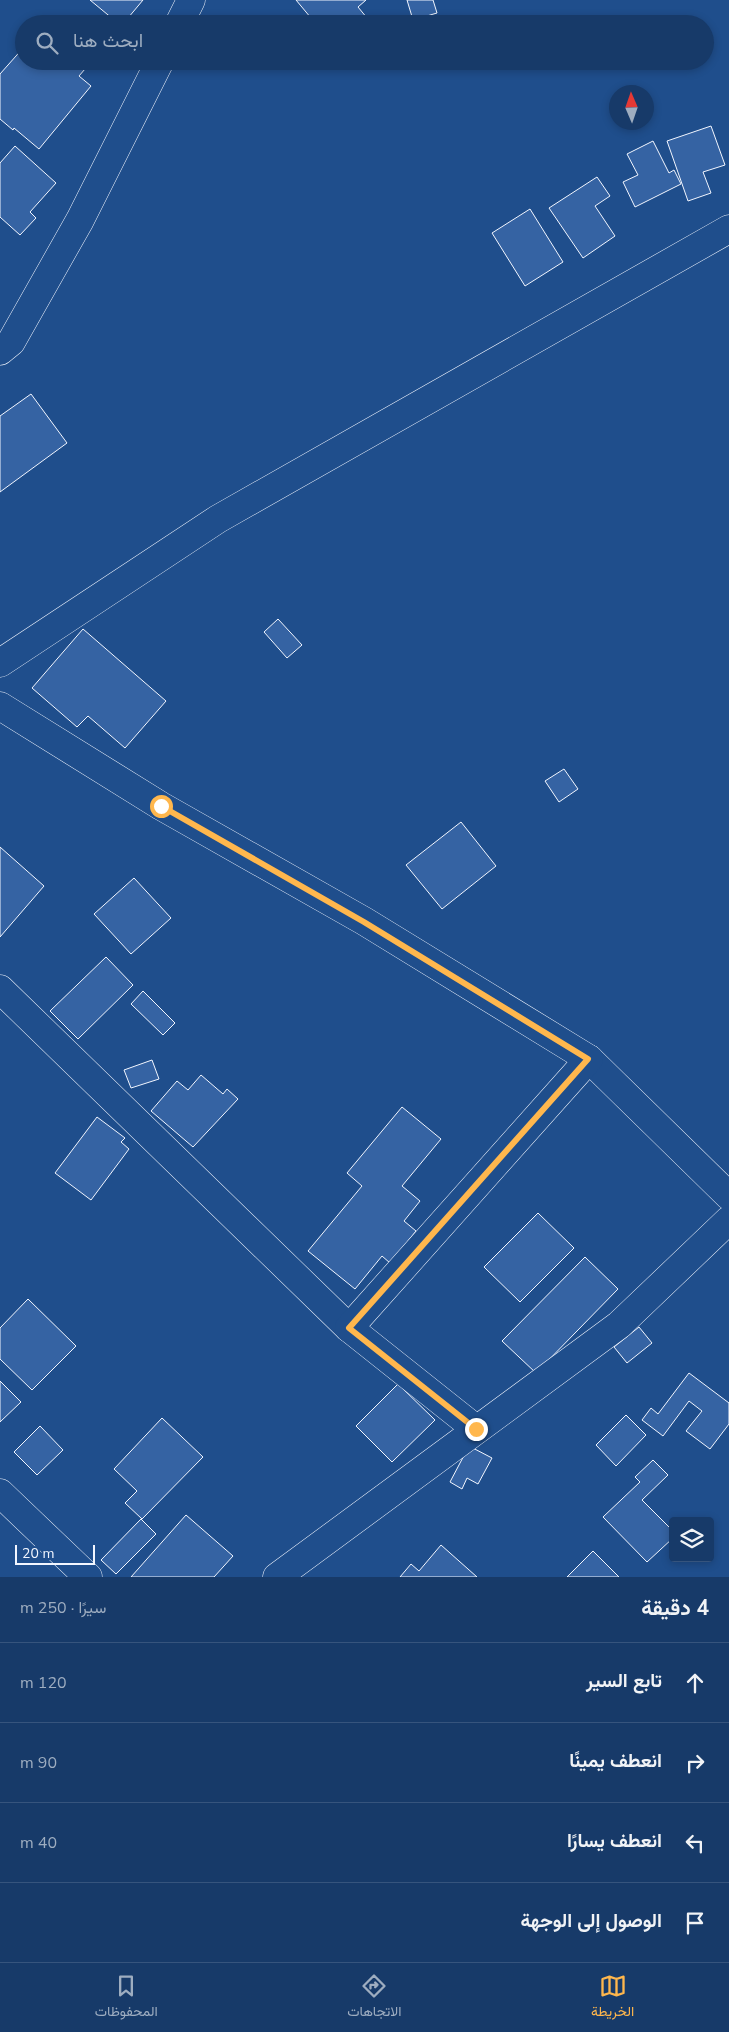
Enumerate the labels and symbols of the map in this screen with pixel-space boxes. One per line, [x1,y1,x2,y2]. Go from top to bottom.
north arrow [609,85,654,130]
route start [150,795,173,818]
route end [465,1418,488,1441]
scale bar [15,1542,95,1565]

